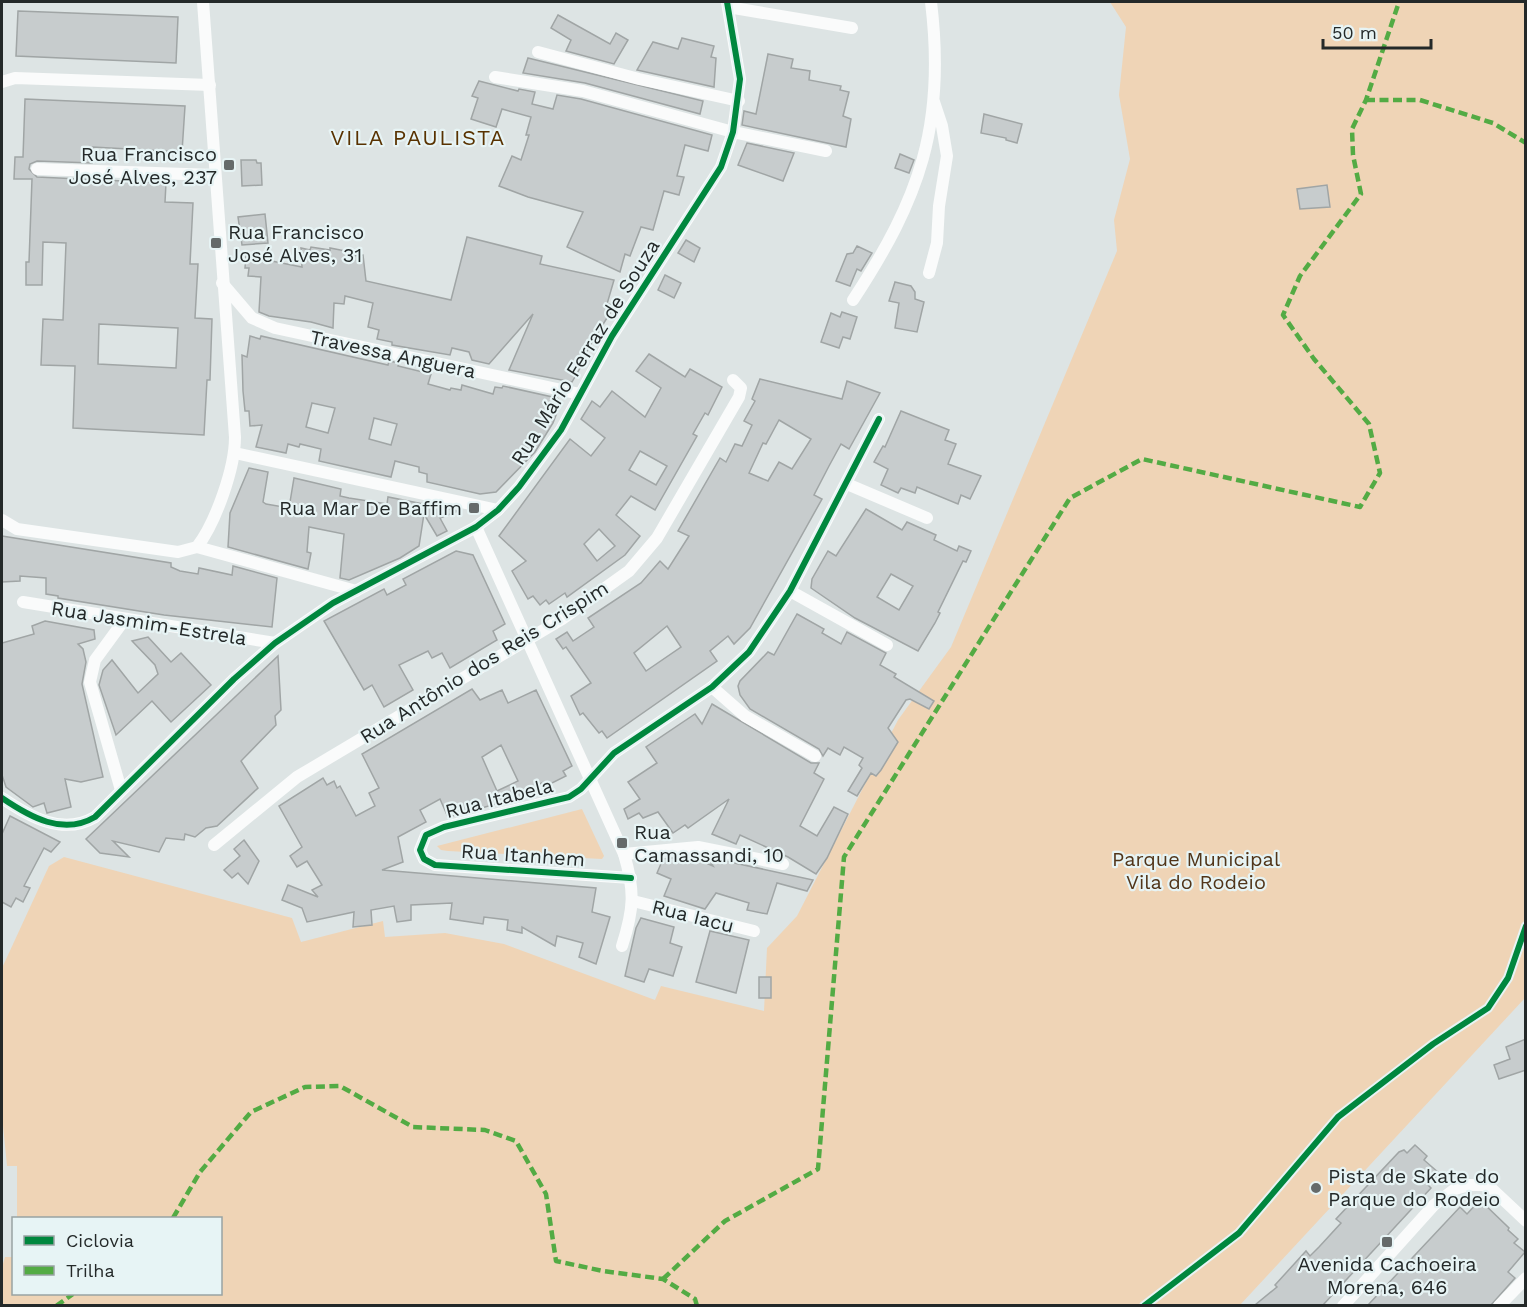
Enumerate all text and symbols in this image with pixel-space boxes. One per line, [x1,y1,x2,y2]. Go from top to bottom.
scale bar [1323,12,1431,50]
text: 50 m [1332,22,1377,43]
district label: VILA PAULISTA [330,125,506,150]
place label: Rua Francisco José Alves, 237 [68,142,217,189]
marker: Rua Francisco José Alves, 237 [222,158,236,172]
place label: Rua Francisco José Alves, 31 [228,220,364,267]
street label: Rua Mário Ferraz de Souza [506,235,664,469]
marker: Rua Francisco José Alves, 31 [209,236,223,250]
street label: Travessa Anguera [308,325,478,383]
place label: Rua Mar De Baffim [279,496,462,520]
marker: Rua Mar De Baffim [467,501,481,515]
street label: Rua Antônio dos Reis Crispim [355,575,613,749]
street label: Rua Jasmim-Estrela [50,596,248,650]
street label: Rua Itabela [443,773,555,823]
place label: Rua Camassandi, 10 [634,820,784,867]
marker: Rua Camassandi, 10 [615,836,629,850]
street label: Rua Itanhem [460,839,586,871]
park label: Parque Municipal Vila do Rodeio [1112,847,1280,894]
street label: Rua Iacu [649,894,737,938]
place label: Pista de Skate do Parque do Rodeio [1328,1164,1500,1211]
marker: Pista de Skate do Parque do Rodeio [1309,1181,1323,1195]
legend [12,1217,222,1295]
text: Ciclovia [66,1230,134,1251]
marker: Avenida Cachoeira Morena, 646 [1380,1235,1394,1249]
place label: Avenida Cachoeira Morena, 646 [1297,1252,1477,1299]
text: Trilha [66,1260,115,1281]

